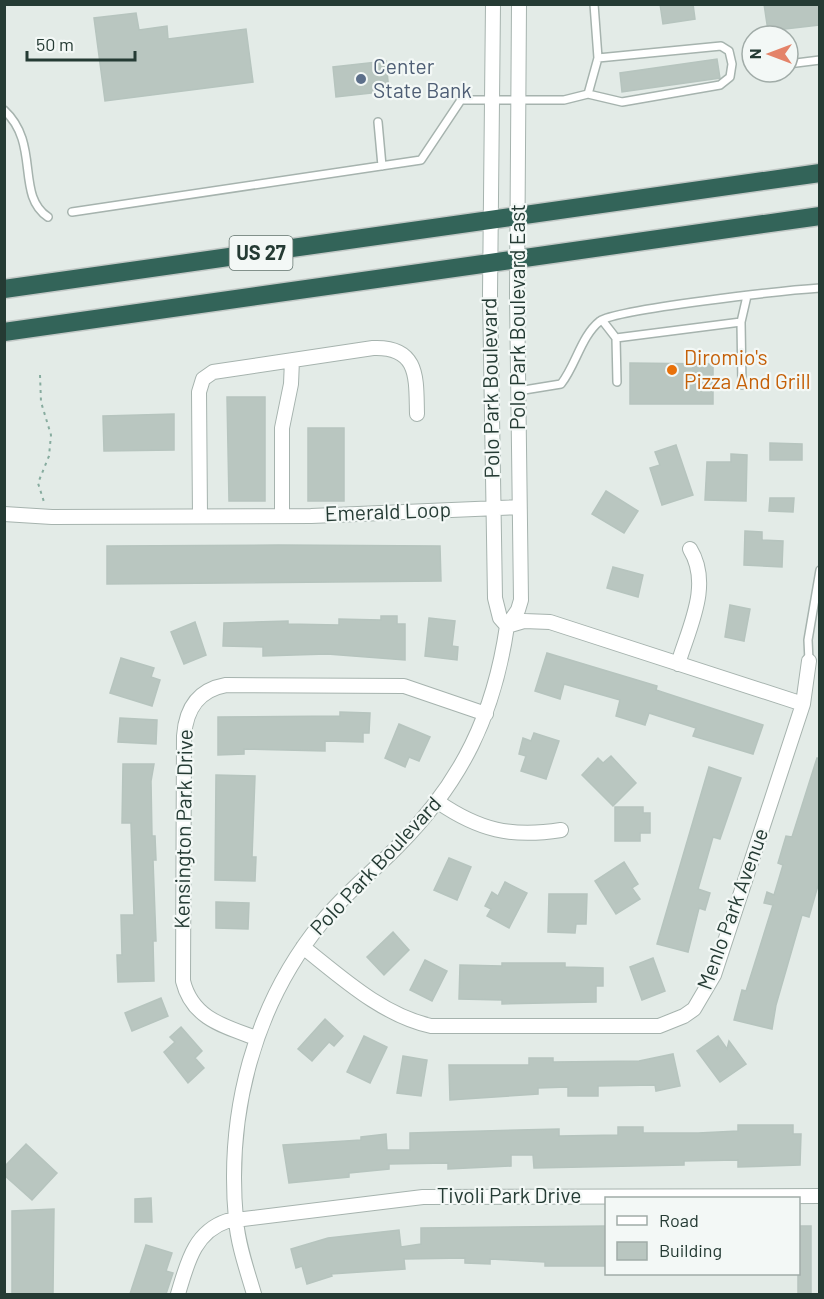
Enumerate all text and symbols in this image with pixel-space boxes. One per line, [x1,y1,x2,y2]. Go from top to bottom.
scale bar [27,24,135,62]
north arrow [740,24,800,84]
text: 50 m [36,33,74,55]
text: N [745,49,764,59]
place label: Center State Bank [373,53,472,102]
marker: Center State Bank [354,72,368,86]
street label: Polo Park Boulevard East [504,204,529,430]
road number: US 27 [230,236,292,270]
street label: Polo Park Boulevard [475,298,504,479]
place label: Diromio's Pizza And Grill [684,344,811,393]
marker: Diromio's Pizza And Grill [665,363,679,377]
street label: Emerald Loop [324,496,452,525]
street label: Kensington Park Drive [168,729,197,929]
street label: Polo Park Boulevard [304,790,446,940]
street label: Menlo Park Avenue [691,824,772,993]
street label: Tivoli Park Drive [437,1182,581,1207]
legend [605,1197,800,1275]
text: Road [659,1209,699,1231]
text: Building [659,1239,722,1261]

